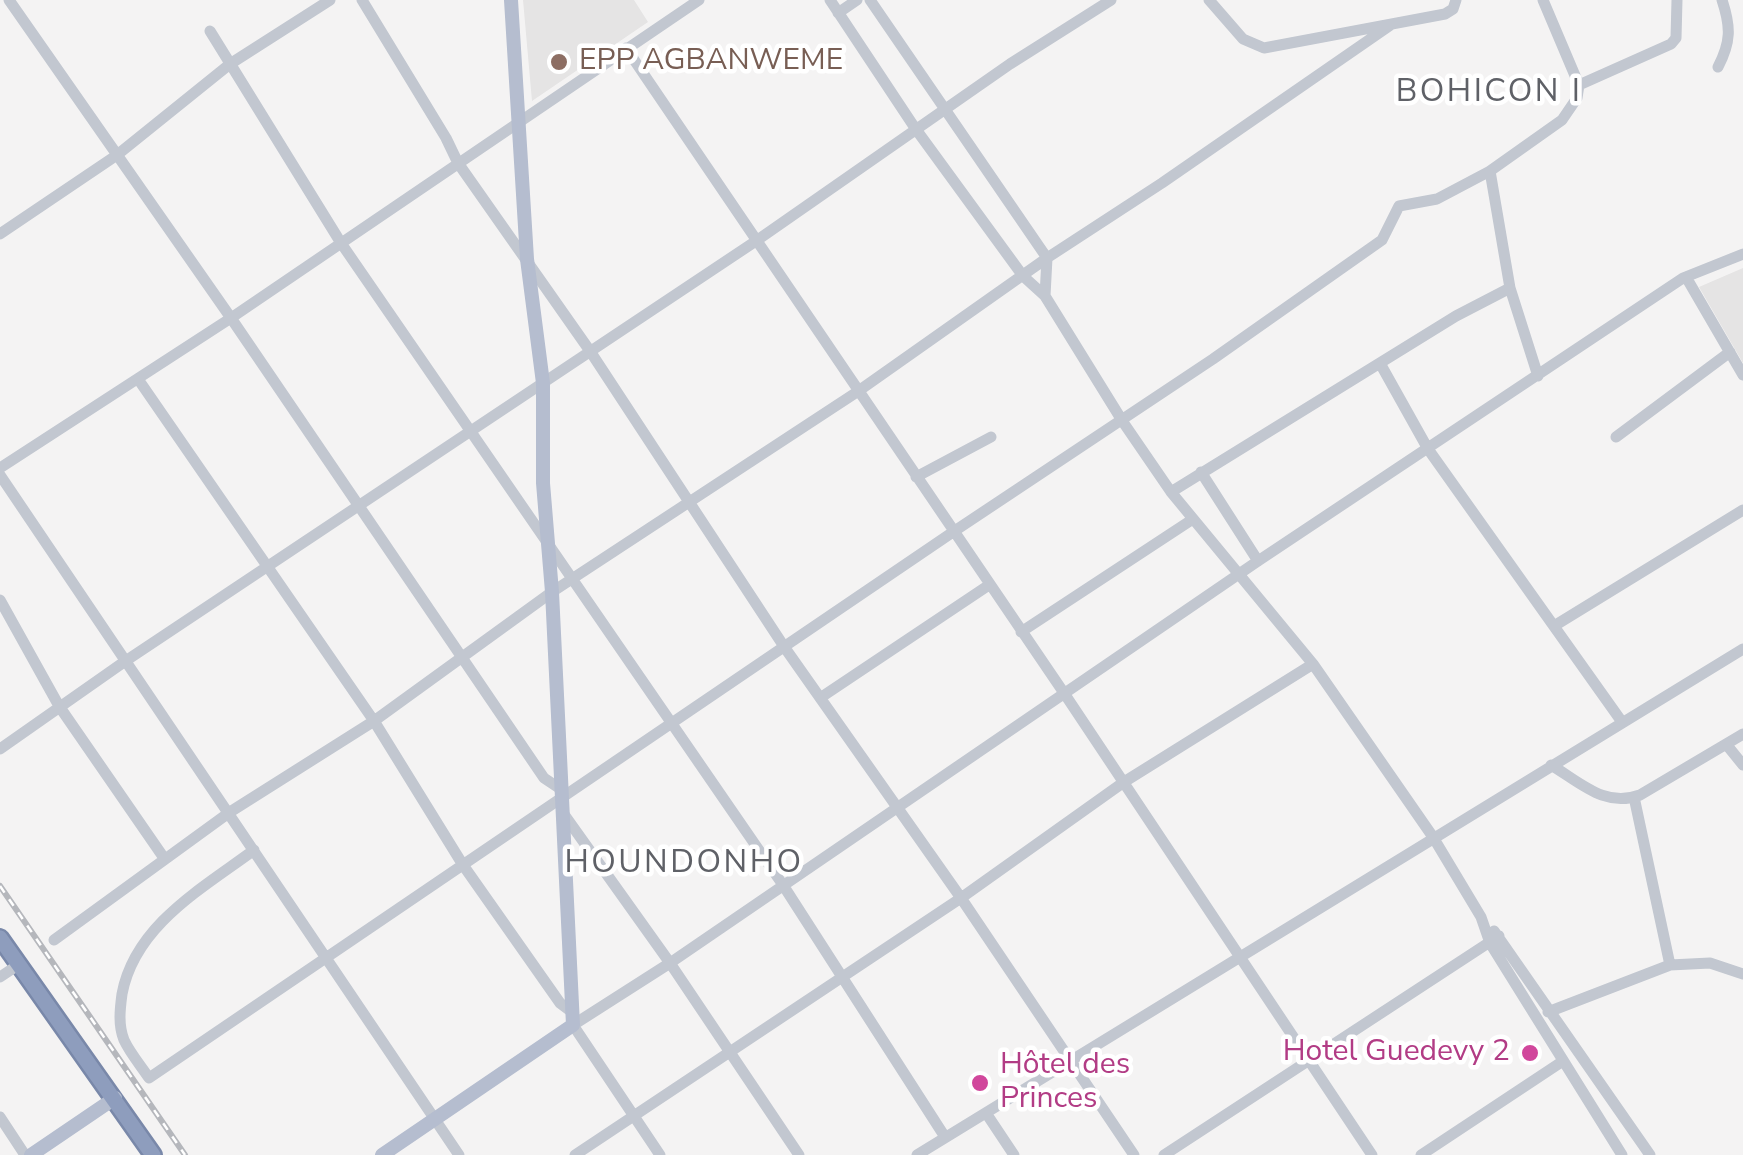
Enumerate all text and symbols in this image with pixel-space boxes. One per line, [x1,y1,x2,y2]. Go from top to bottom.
place label: EPP AGBANWEME [579,44,843,80]
marker: EPP AGBANWEME [548,51,570,73]
district label: BOHICON I [1396,74,1582,112]
district label: HOUNDONHO [564,845,804,883]
place label: Hotel Guedevy 2 [1283,1035,1510,1071]
marker: Hotel Guedevy 2 [1519,1042,1541,1064]
place label: Hôtel des Princes [1000,1048,1130,1118]
marker: Hôtel des Princes [969,1072,991,1094]

